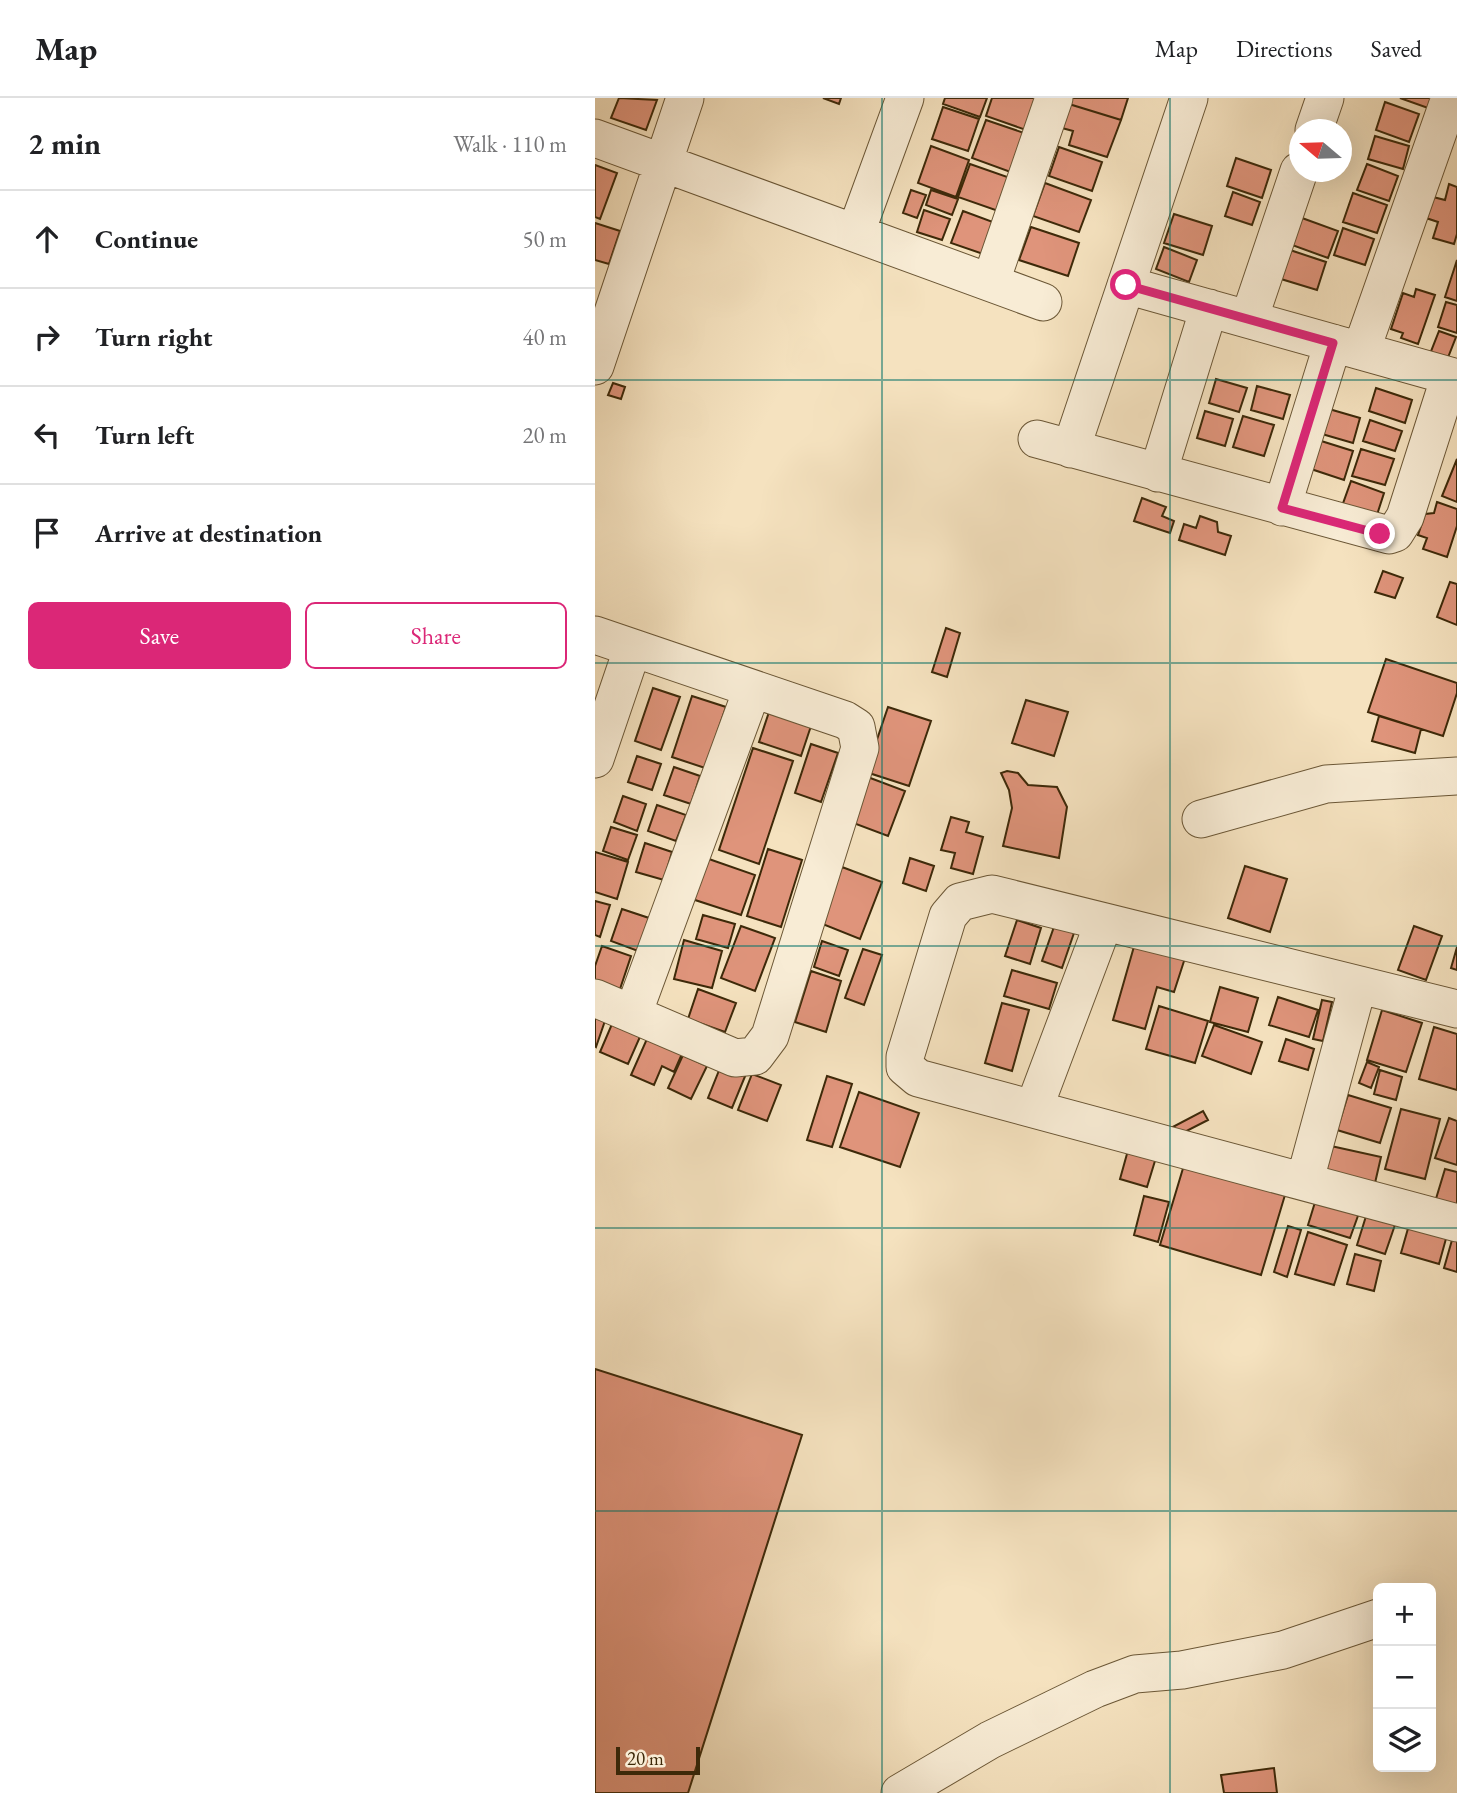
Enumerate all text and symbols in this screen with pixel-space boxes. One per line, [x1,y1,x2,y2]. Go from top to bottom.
text: Map [35,27,97,70]
text: Map [1155,33,1198,64]
text: Directions [1236,33,1333,64]
text: Saved [1371,33,1422,64]
north arrow [1289,119,1352,182]
text: 2 min [28,124,101,163]
text: Walk · 110 m [453,129,567,159]
icon: ahead [28,220,66,258]
text: Continue [95,222,198,256]
text: 50 m [522,224,567,254]
route start [1110,269,1141,300]
icon: right [28,318,66,356]
text: Turn right [95,320,213,354]
text: 40 m [522,322,567,352]
icon: left [28,416,66,454]
text: Turn left [95,418,194,452]
text: 20 m [522,420,567,450]
icon: arrive [28,514,66,552]
text: Arrive at destination [95,516,322,550]
route end [1364,518,1395,549]
button: Save [28,602,291,669]
button: Share [305,602,567,669]
map controls [1373,1583,1436,1772]
button: + [1373,1583,1436,1646]
button: − [1373,1646,1436,1709]
button: layers [1373,1709,1436,1772]
scale bar [616,1744,700,1776]
text: 20 m [627,1746,664,1771]

